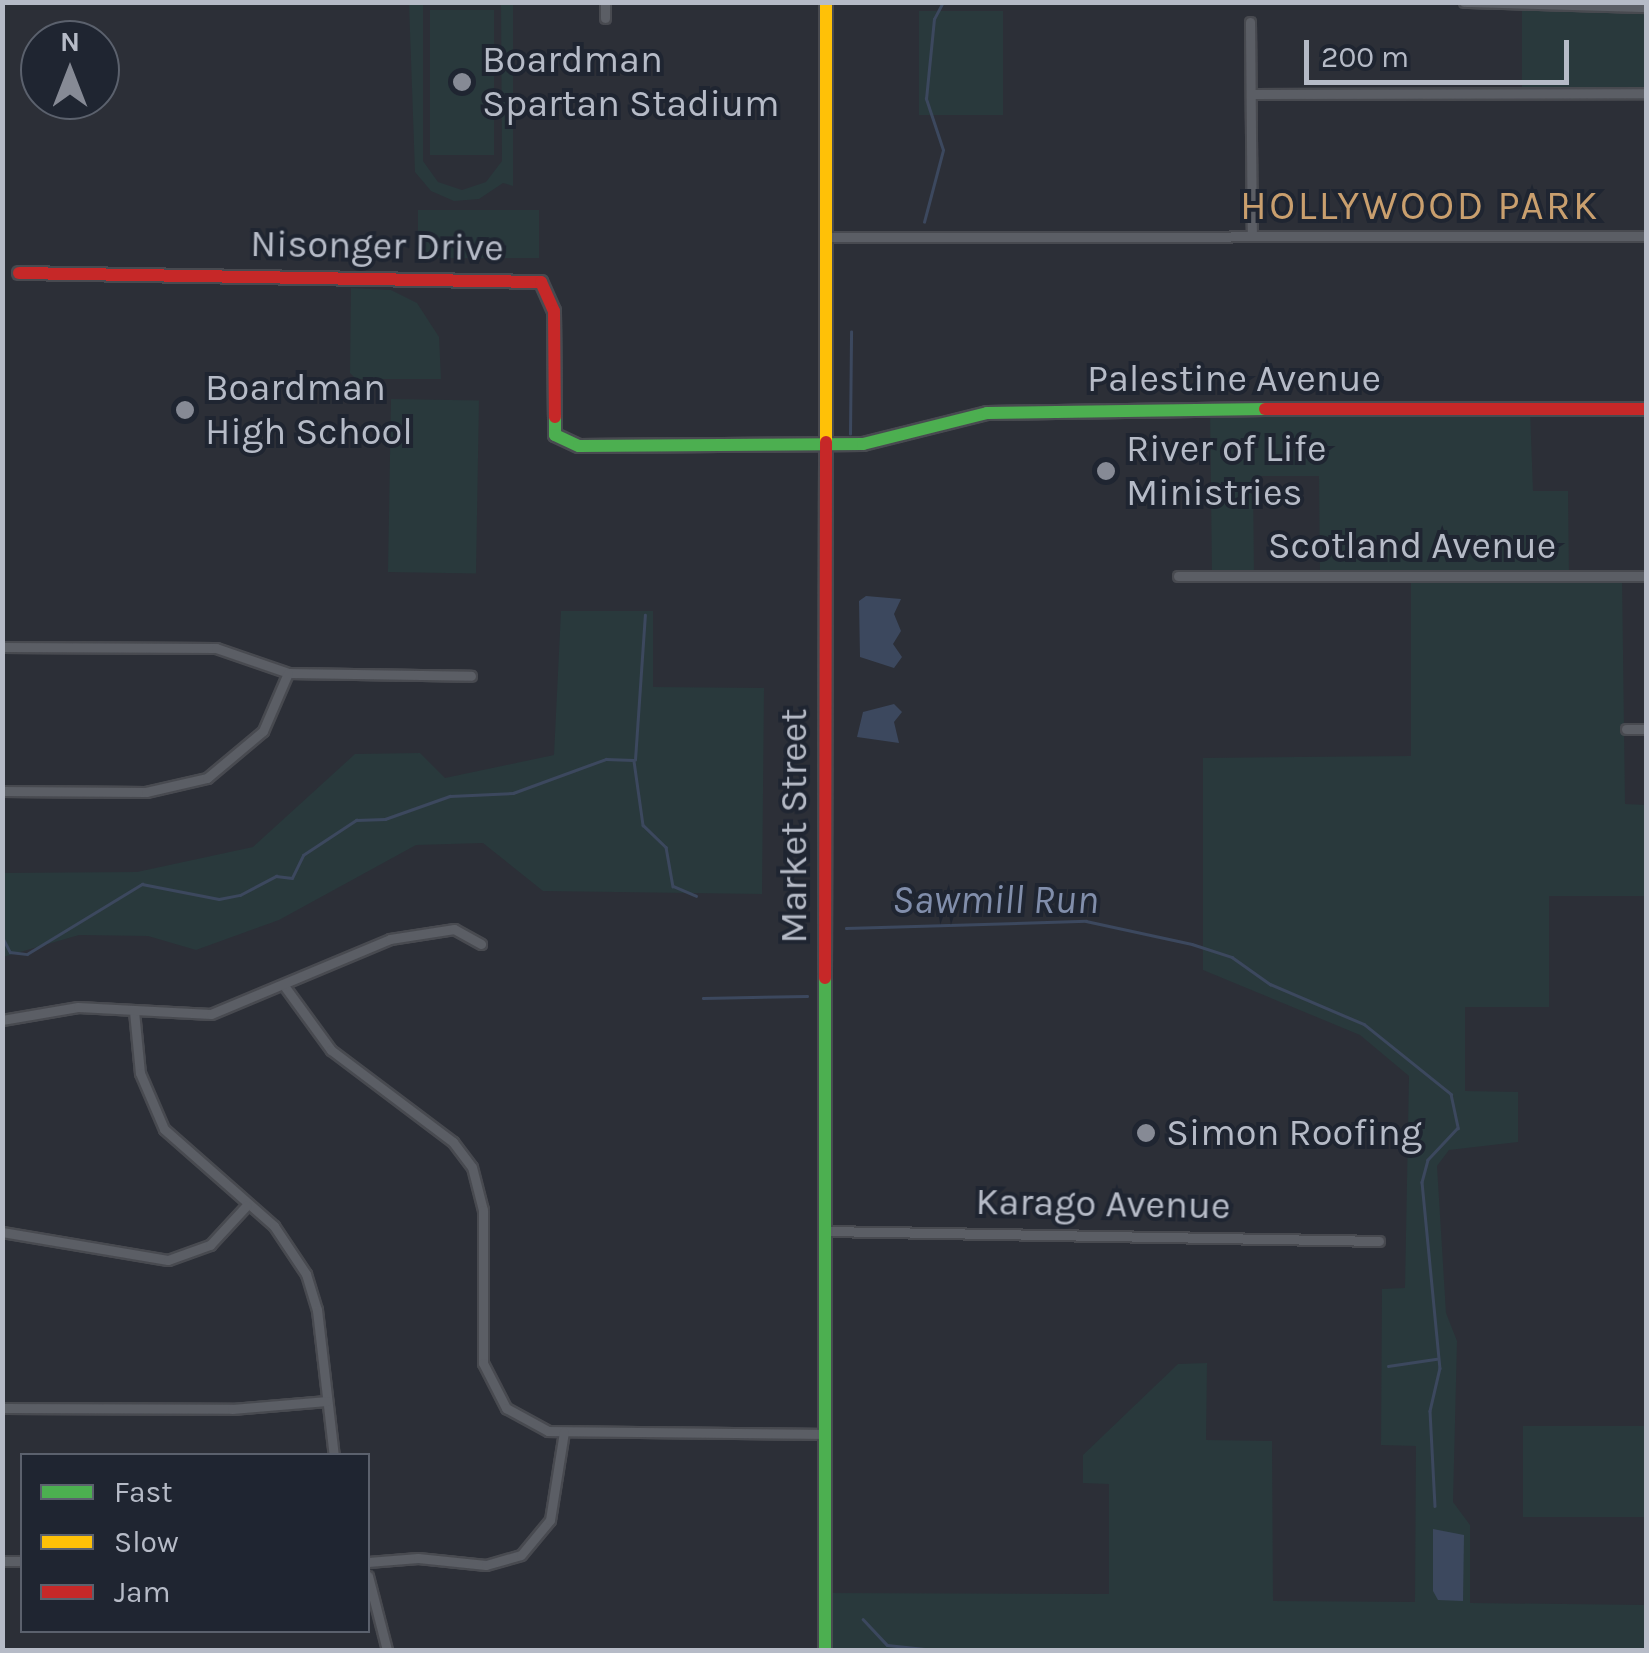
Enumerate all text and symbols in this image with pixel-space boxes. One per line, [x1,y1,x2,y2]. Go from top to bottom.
north arrow [20,20,120,120]
scale bar [1309,20,1574,82]
text: N [60,25,80,58]
place label: Boardman Spartan Stadium [482,37,780,126]
text: 200 m [1321,39,1409,75]
marker: Boardman Spartan Stadium [451,71,473,93]
district label: HOLLYWOOD PARK [1240,182,1600,230]
street label: Nisonger Drive [250,221,504,271]
street label: Palestine Avenue [1087,356,1381,402]
place label: Boardman High School [205,365,413,454]
marker: Boardman High School [174,399,196,421]
place label: River of Life Ministries [1126,426,1326,516]
marker: River of Life Ministries [1095,460,1117,482]
street label: Scotland Avenue [1268,523,1556,569]
street label: Market Street [771,708,817,944]
water label: Sawmill Run [892,876,1098,924]
place label: Simon Roofing [1166,1110,1422,1156]
marker: Simon Roofing [1135,1122,1157,1144]
street label: Karago Avenue [975,1179,1231,1229]
legend [20,1453,370,1633]
text: Fast [114,1474,173,1510]
text: Slow [114,1524,179,1560]
text: Jam [114,1574,171,1610]

